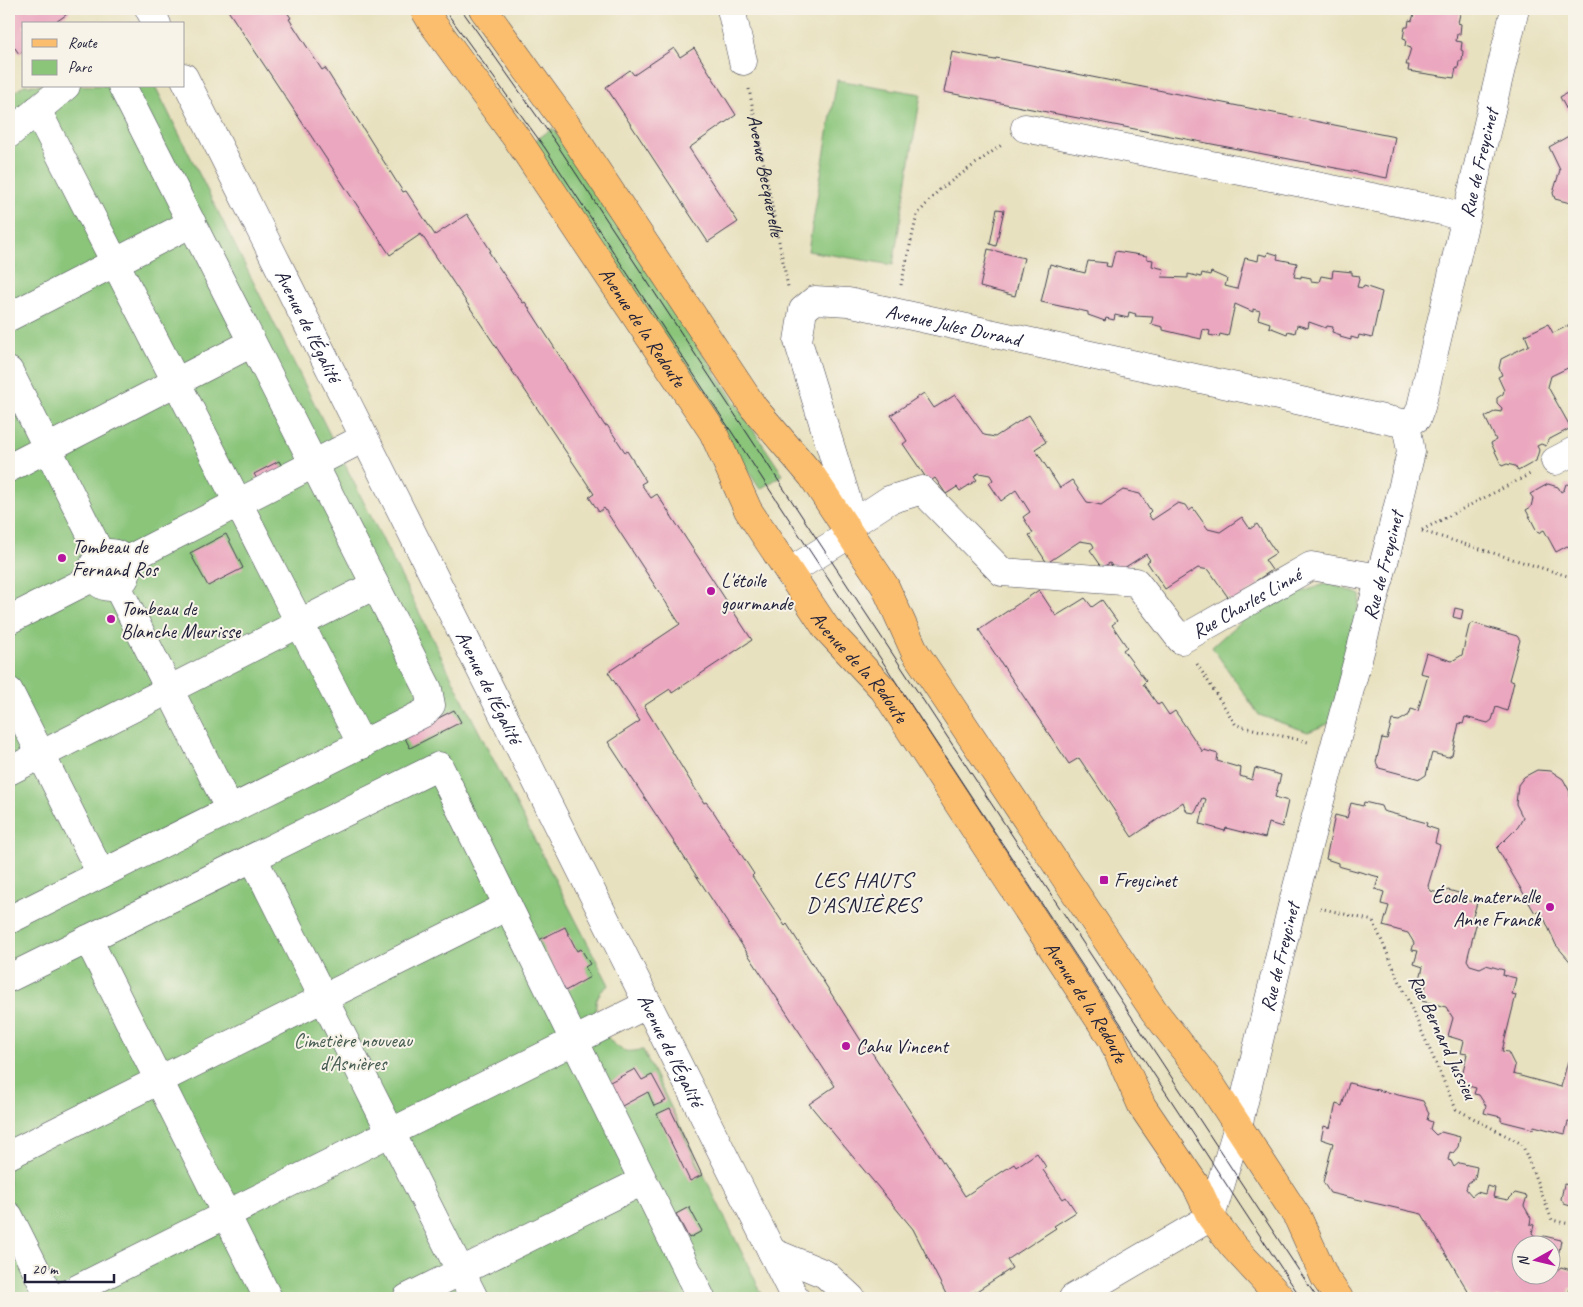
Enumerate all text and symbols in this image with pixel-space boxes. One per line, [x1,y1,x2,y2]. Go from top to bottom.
legend [22,22,185,88]
text: Route [68,34,98,53]
text: Parc [68,58,92,77]
street label: Rue de Freycinet [1454,103,1504,220]
street label: Avenue Becquerelle [742,112,791,240]
street label: Avenue de la Redoute [594,262,693,393]
street label: Avenue de l'Égalité [270,265,349,389]
street label: Avenue Jules Durand [884,298,1026,353]
street label: Rue de Freycinet [1357,506,1409,622]
place label: Tombeau de Fernand Ros [72,534,160,582]
marker: Tombeau de Fernand Ros [56,552,68,564]
street label: Rue Charles Linné [1187,560,1308,644]
place label: L'étoile gourmande [721,568,794,616]
marker: L'étoile gourmande [705,585,717,597]
place label: Tombeau de Blanche Meurisse [121,596,242,644]
street label: Avenue de la Redoute [806,606,915,728]
marker: Tombeau de Blanche Meurisse [105,613,117,625]
street label: Avenue de l'Égalité [451,626,529,751]
district label: LES HAUTS D'ASNIÈRES [806,866,923,919]
place label: Freycinet [1114,868,1179,893]
marker: Freycinet [1098,874,1110,886]
place label: École maternelle Anne Franck [1432,884,1542,932]
street label: Rue de Freycinet [1254,897,1306,1014]
marker: École maternelle Anne Franck [1544,901,1556,913]
street label: Avenue de la Redoute [1039,936,1134,1068]
street label: Rue Bernard Jussieu [1403,970,1484,1105]
street label: Avenue de l'Égalité [632,989,711,1114]
park label: Cimetière nouveau d'Asnières [294,1028,414,1076]
place label: Cahu Vincent [856,1034,950,1059]
marker: Cahu Vincent [840,1040,852,1052]
north arrow [1510,1234,1560,1284]
scale bar [25,1252,114,1284]
text: N [1514,1254,1533,1267]
text: 20 m [32,1260,59,1279]

